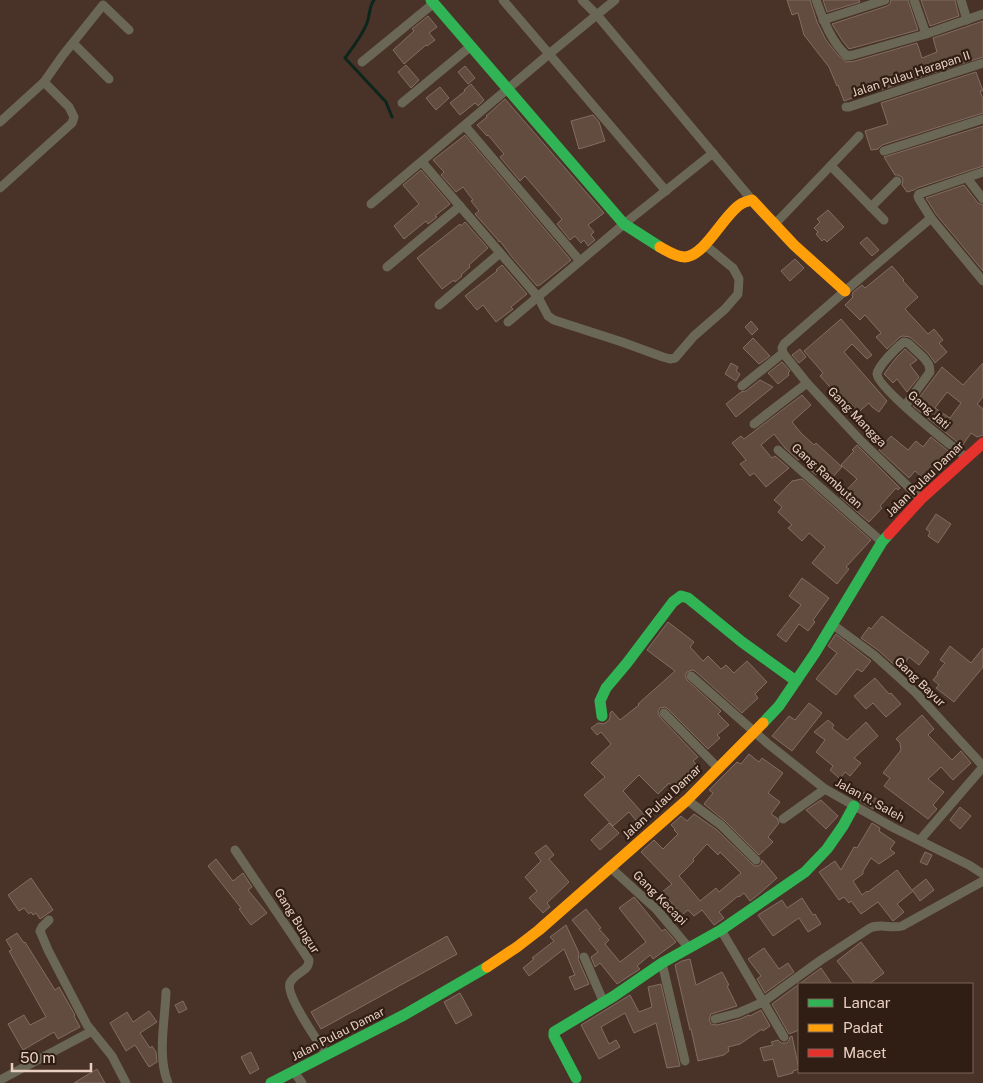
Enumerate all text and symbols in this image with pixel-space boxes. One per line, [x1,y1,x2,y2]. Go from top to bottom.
street label: Jalan Pulau Harapan II [850,48,972,100]
street label: Gang Mangga [825,384,889,450]
street label: Gang Jati [905,388,953,432]
street label: Jalan Pulau Damar [883,438,967,520]
street label: Gang Rambutan [789,441,865,511]
street label: Gang Bayur [892,654,949,710]
street label: Jalan Pulau Damar [620,762,705,842]
street label: Jalan R. Saleh [833,775,907,825]
street label: Gang Kecapi [630,868,690,928]
street label: Gang Bungur [272,886,323,956]
legend [798,983,973,1073]
text: Lancar [843,994,891,1011]
street label: Jalan Pulau Damar [289,1004,387,1064]
text: Padat [843,1019,884,1036]
scale bar [12,1040,91,1072]
text: Macet [843,1044,887,1061]
text: 50 m [20,1049,55,1066]

